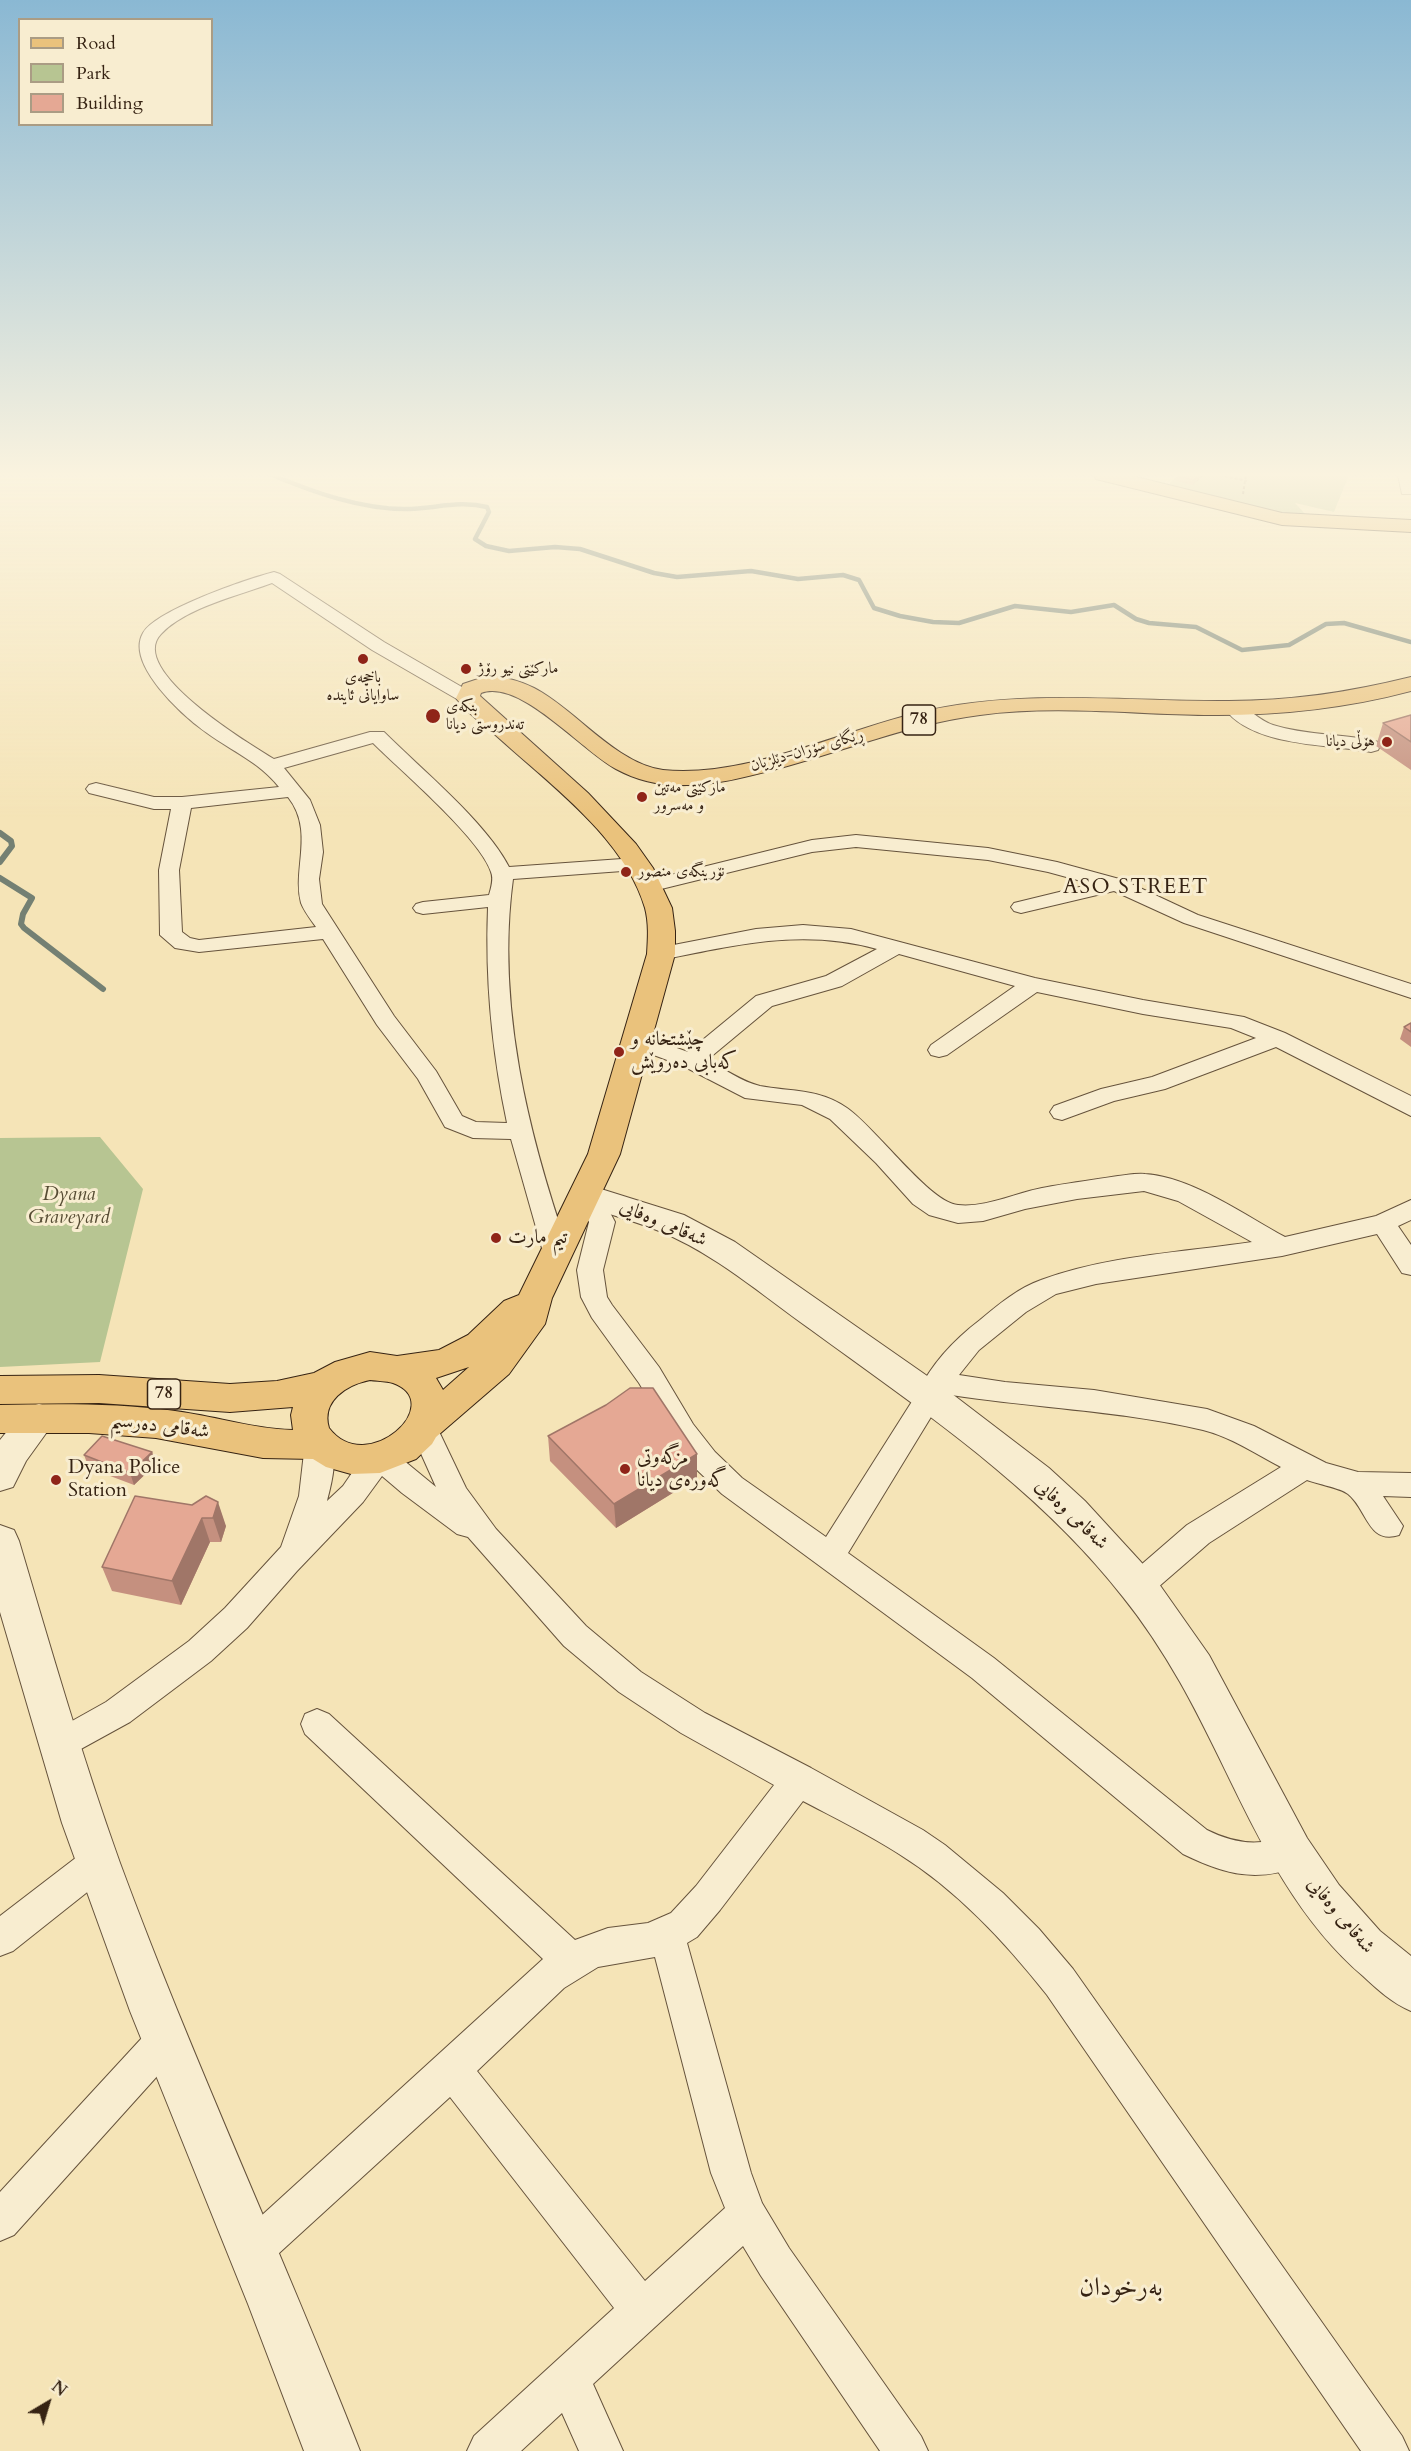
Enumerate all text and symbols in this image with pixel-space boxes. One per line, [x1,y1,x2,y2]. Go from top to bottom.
legend [18,18,213,126]
text: Road [76,31,116,56]
text: Park [76,61,111,86]
text: Building [76,91,143,116]
marker: باخچەی ساوایانی ئایندە [356,652,370,666]
place label: مارکێتی نیو رۆژ [478,659,558,679]
marker: مارکێتی نیو رۆژ [459,662,473,676]
place label: باخچەی ساوایانی ئایندە [327,668,399,706]
place label: بنکەی تەندروستی دیانا [446,697,524,735]
road number: 78 [902,705,936,735]
marker: بنکەی تەندروستی دیانا [424,707,442,725]
street label: ڕێگای سۆران-دێلزیان [748,726,866,776]
place label: هۆڵی دیانا [1326,732,1375,752]
marker: هۆڵی دیانا [1380,735,1394,749]
place label: مارکێتی مەتین و مەسرور [654,778,726,816]
marker: مارکێتی مەتین و مەسرور [635,790,649,804]
place label: نۆرینگه‌ی منصور [638,862,725,882]
marker: نۆرینگه‌ی منصور [619,865,633,879]
district label: ASO STREET [1063,875,1209,901]
place label: چێشتخانە و کەبابی دەروێش [631,1028,737,1075]
marker: چێشتخانە و کەبابی دەروێش [612,1045,626,1059]
park label: Dyana Graveyard [28,1183,110,1230]
street label: شەقامی وەفایی [616,1195,710,1253]
place label: تیم مارت [508,1226,567,1250]
marker: تیم مارت [489,1231,503,1245]
road number: 78 [148,1379,180,1409]
street label: شەقامی دەرسیم [109,1409,211,1445]
place label: مزگەوتی گەورەی دیانا [637,1446,727,1493]
place label: Dyana Police Station [68,1456,180,1503]
marker: مزگەوتی گەورەی دیانا [618,1462,632,1476]
marker: Dyana Police Station [49,1473,63,1487]
street label: شەقامی وەفایی [1029,1474,1113,1556]
street label: شەقامی وەفایی [1301,1873,1379,1959]
district label: بەرخودان [1079,2273,1163,2305]
north arrow [18,2373,78,2433]
text: N [47,2376,71,2402]

